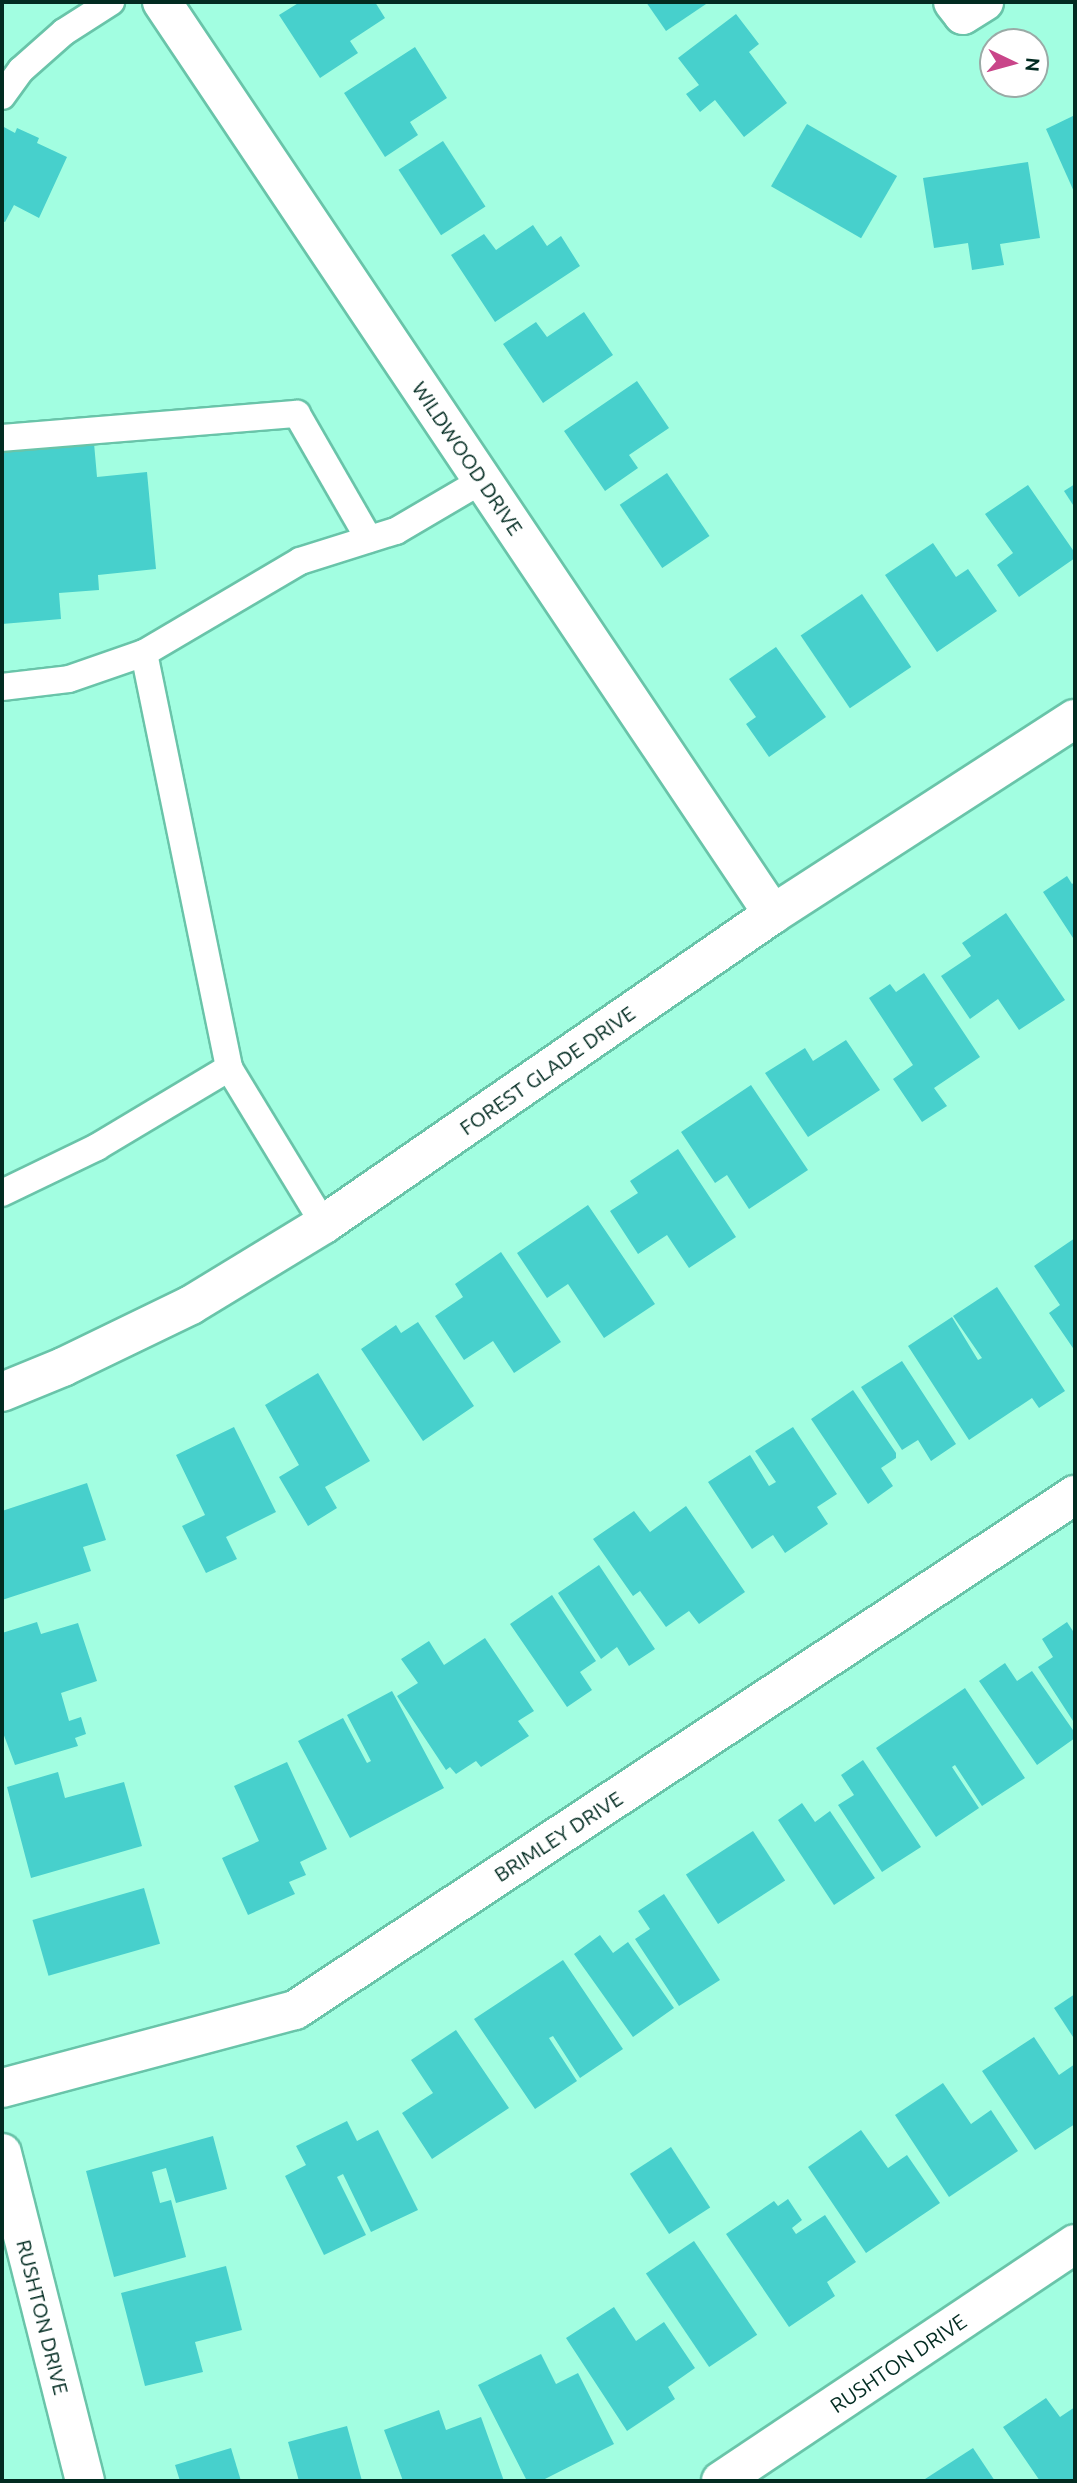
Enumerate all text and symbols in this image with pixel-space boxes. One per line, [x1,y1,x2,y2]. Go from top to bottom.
north arrow [979,28,1049,98]
text: N [1021,57,1045,73]
street label: WILDWOOD DRIVE [407,376,529,540]
street label: FOREST GLADE DRIVE [454,1000,640,1140]
street label: BRIMLEY DRIVE [489,1785,627,1887]
street label: RUSHTON DRIVE [12,2237,74,2397]
street label: RUSHTON DRIVE [825,2308,971,2418]

